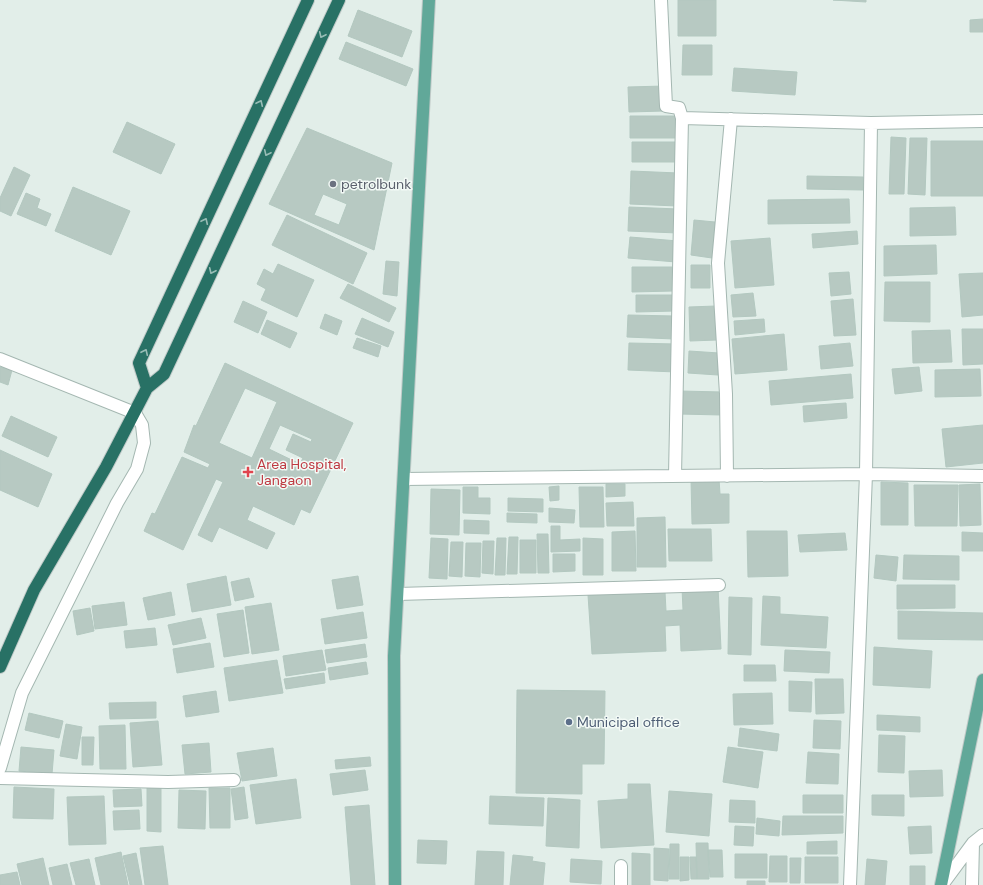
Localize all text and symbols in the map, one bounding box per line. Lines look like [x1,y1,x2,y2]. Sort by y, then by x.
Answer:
one-way arrow [319,31,327,39]
one-way arrow [255,100,263,107]
one-way arrow [264,149,272,157]
place label: petrolbunk [341,175,411,193]
marker: petrolbunk [328,179,338,189]
one-way arrow [200,218,208,225]
one-way arrow [209,267,217,274]
one-way arrow [140,348,148,356]
place label: Area Hospital, Jangaon [257,455,347,489]
marker: Area Hospital, Jangaon [242,466,254,478]
place label: Municipal office [577,713,680,731]
marker: Municipal office [564,717,574,727]

